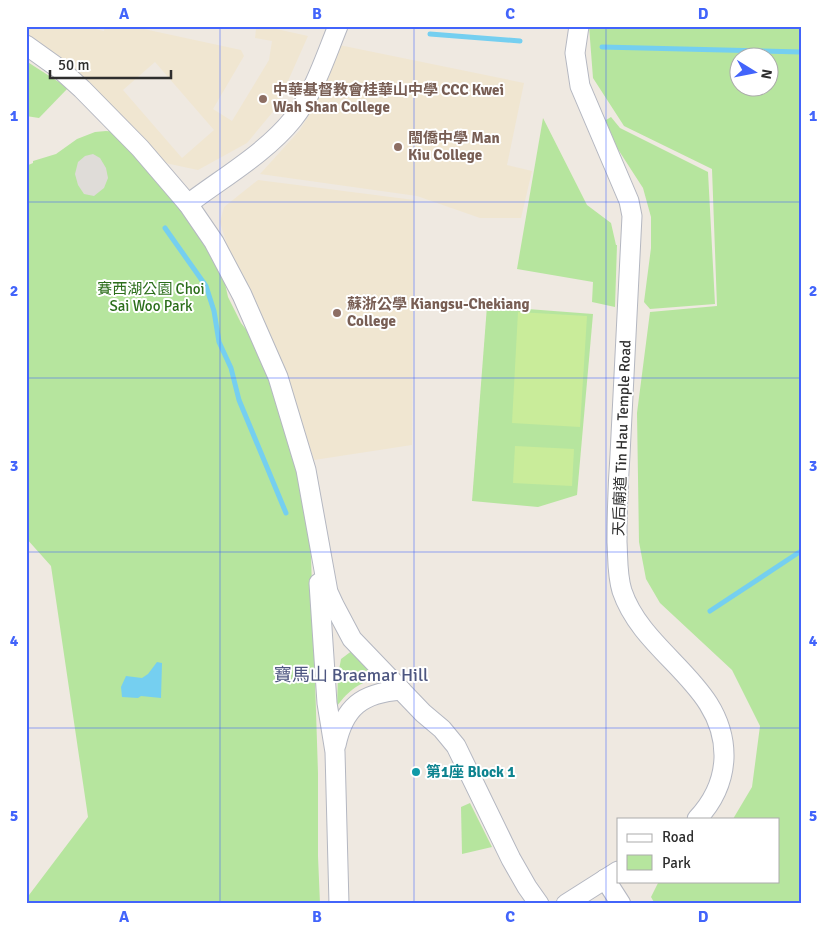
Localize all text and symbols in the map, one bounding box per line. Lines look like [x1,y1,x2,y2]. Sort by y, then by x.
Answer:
text: A [119,4,130,24]
text: B [312,4,322,24]
text: C [505,4,515,24]
text: D [698,4,709,24]
scale bar [50,48,171,80]
north arrow [730,48,780,98]
text: 50 m [58,56,89,74]
text: N [757,68,776,80]
place label: 中華基督教會桂華山中學 CCC Kwei Wah Shan College [273,81,504,116]
marker: 中華基督教會桂華山中學 CCC Kwei Wah Shan College [257,93,269,105]
text: 1 [10,106,19,126]
text: 1 [809,106,818,126]
place label: 閩僑中學 Man Kiu College [408,129,500,164]
marker: 閩僑中學 Man Kiu College [392,141,404,153]
park label: 賽西湖公園 Choi Sai Woo Park [97,280,205,315]
text: 2 [10,281,18,301]
text: 2 [809,281,817,301]
place label: 蘇浙公學 Kiangsu-Chekiang College [347,295,529,330]
marker: 蘇浙公學 Kiangsu-Chekiang College [331,307,343,319]
street label: 天后廟道 Tin Hau Temple Road [610,340,634,536]
text: 3 [10,456,18,476]
text: 3 [809,456,817,476]
text: 4 [10,631,19,651]
text: 4 [809,631,818,651]
district label: 寶馬山 Braemar Hill [274,664,428,686]
place label: 第1座 Block 1 [426,763,515,781]
marker: 第1座 Block 1 [410,766,422,778]
text: 5 [10,806,18,826]
text: 5 [809,806,817,826]
legend [617,818,780,882]
text: Road [662,828,694,846]
text: Park [662,854,691,872]
text: A [119,907,130,927]
text: B [312,907,322,927]
text: C [505,907,515,927]
text: D [698,907,709,927]

